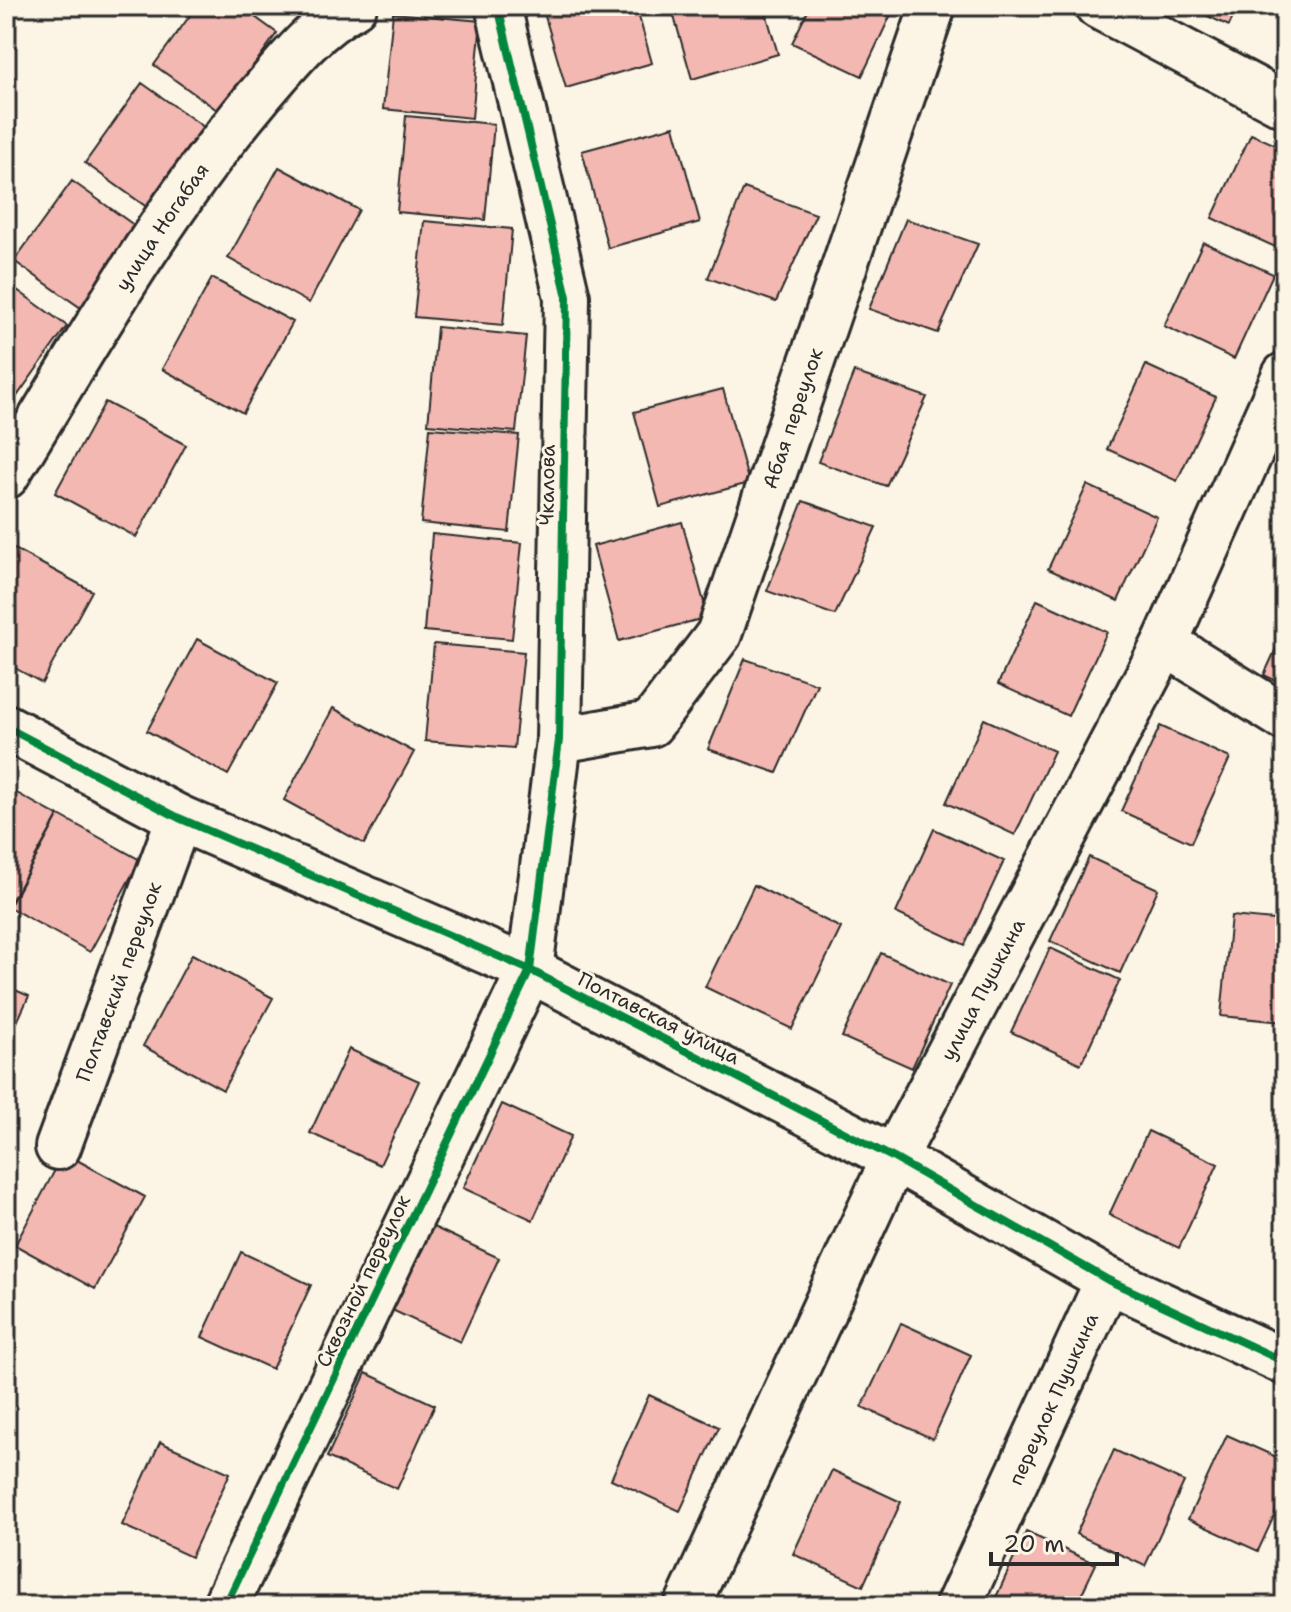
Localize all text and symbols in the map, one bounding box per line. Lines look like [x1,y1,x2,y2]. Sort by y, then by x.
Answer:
street label: улица Ногабая [109,158,215,296]
street label: Абая переулок [756,344,829,492]
street label: Чкалова [533,444,561,526]
street label: Полтавский переулок [70,878,168,1085]
street label: улица Пушкина [935,913,1031,1065]
street label: Полтавская улица [574,966,745,1070]
street label: Сквозной переулок [310,1190,416,1371]
street label: переулок Пушкина [1002,1308,1104,1489]
scale bar [991,1516,1117,1566]
text: 20 m [1003,1528,1065,1560]

